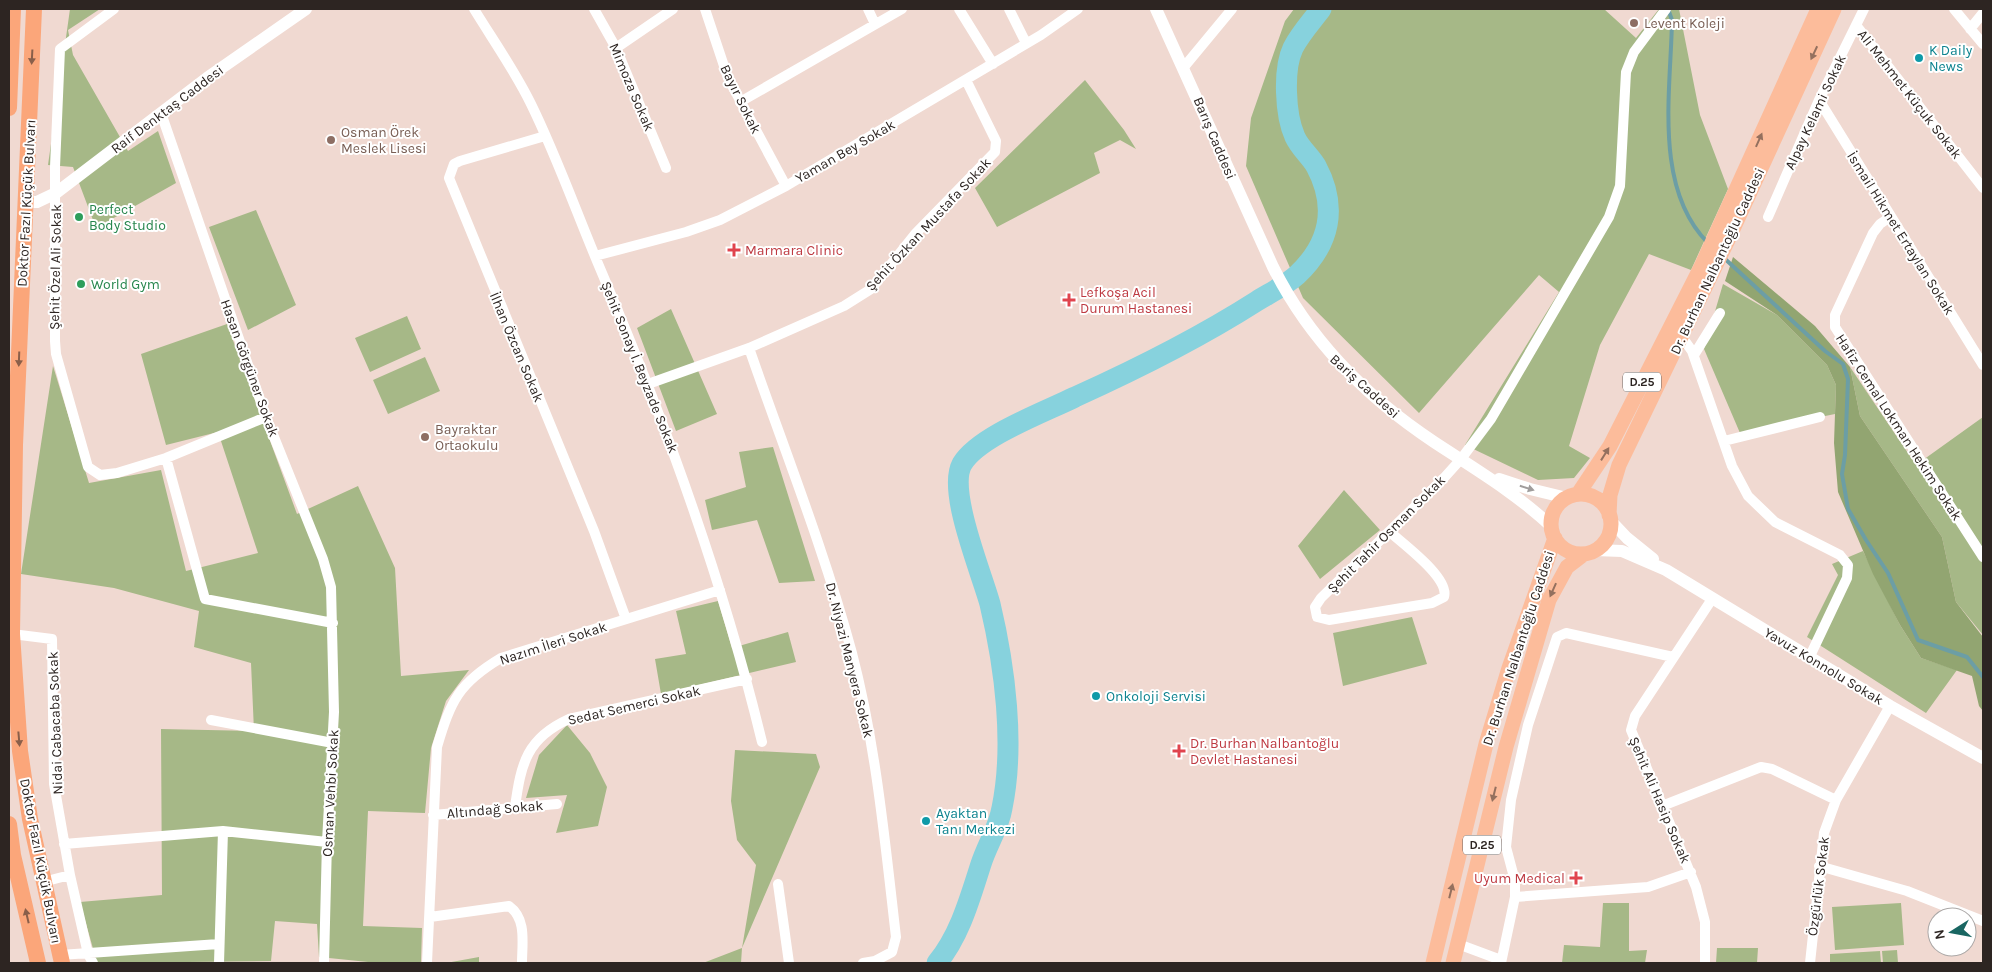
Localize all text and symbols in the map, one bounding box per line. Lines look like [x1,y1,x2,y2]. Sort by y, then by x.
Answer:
place label: Levent Koleji [1644,15,1725,32]
marker: Levent Koleji [1628,17,1640,29]
street label: Ali Mehmet Küçuk Sokak [1854,26,1965,162]
street label: Mimoza Sokak [605,41,658,134]
place label: K Daily News [1929,42,1973,75]
one-way arrow [1809,46,1817,60]
one-way arrow [28,50,36,66]
street label: Alpay Kelami Sokak [1781,52,1850,173]
marker: K Daily News [1913,52,1925,64]
street label: Raif Denktaş Caddesi [108,62,227,157]
street label: Bayır Sokak [716,62,765,137]
street label: Barış Caddesi [1190,94,1240,182]
street label: Yaman Bey Sokak [792,116,898,187]
street label: Doktor Fazıl Küçük Bulvarı [14,119,39,287]
place label: Osman Örek Meslek Lisesi [341,124,427,157]
one-way arrow [1756,133,1764,147]
marker: Osman Örek Meslek Lisesi [325,134,337,146]
street label: İsmail Hikmet Ertaylan Sokak [1843,149,1958,318]
street label: Şehit Özkan Mustafa Sokak [862,154,995,295]
street label: Dr. Burhan Nalbantoğlu Caddesi [1667,165,1768,357]
place label: Perfect Body Studio [89,201,166,234]
street label: Şehit Özel Ali Sokak [46,204,65,330]
marker: Perfect Body Studio [73,211,85,223]
place label: Marmara Clinic [745,242,843,259]
marker: Marmara Clinic [727,243,741,257]
place label: World Gym [91,276,160,293]
marker: World Gym [75,278,87,290]
street label: Şehit Sonay İ. Beyzade Sokak [597,279,682,456]
place label: Lefkoşa Acil Durum Hastanesi [1080,284,1192,317]
street label: İlhan Özcan Sokak [486,290,547,405]
marker: Lefkoşa Acil Durum Hastanesi [1062,293,1076,307]
street label: Hasan Görgüner Sokak [217,297,282,439]
street label: Hafiz Cemal Lokman Hekim Sokak [1832,331,1965,524]
one-way arrow [15,351,23,367]
street label: Bariş Caddesi [1326,351,1403,422]
road number: D.25 [1623,372,1661,392]
place label: Bayraktar Ortaokulu [435,421,498,454]
marker: Bayraktar Ortaokulu [419,431,431,443]
one-way arrow [1600,447,1610,460]
street label: Şehit Tahir Osman Sokak [1324,472,1449,597]
one-way arrow [1519,485,1534,493]
street label: Dr. Burhan Nalbantoğlu Caddesi [1479,548,1558,748]
street label: Dr. Niyazi Manyera Sokak [822,581,877,740]
one-way arrow [1549,583,1557,597]
street label: Nazım İleri Sokak [497,618,609,669]
street label: Yavuz Konnolu Sokak [1761,624,1887,709]
street label: Nidai Cabacaba Sokak [44,651,66,795]
street label: Sedat Semerci Sokak [566,682,702,729]
place label: Onkoloji Servisi [1106,688,1206,705]
marker: Onkoloji Servisi [1090,690,1102,702]
street label: Osman Vehbi Sokak [319,729,342,857]
one-way arrow [15,731,23,747]
street label: Şehit Ali Hasip Sokak [1625,734,1694,866]
place label: Dr. Burhan Nalbantoğlu Devlet Hastanesi [1190,735,1339,768]
marker: Dr. Burhan Nalbantoğlu Devlet Hastanesi [1172,744,1186,758]
street label: Doktor Fazıl Küçük Bulvarı [16,777,65,945]
one-way arrow [1490,786,1498,801]
street label: Altındağ Sokak [446,797,544,822]
place label: Ayaktan Tanı Merkezi [936,805,1015,838]
marker: Ayaktan Tanı Merkezi [920,815,932,827]
street label: Özgürlük Sokak [1804,835,1833,937]
road number: D.25 [1463,836,1501,854]
place label: Uyum Medical [1474,870,1565,887]
marker: Uyum Medical [1569,871,1583,885]
one-way arrow [1447,883,1455,898]
north arrow [1927,907,1977,957]
one-way arrow [23,908,31,923]
text: N [1930,928,1949,941]

